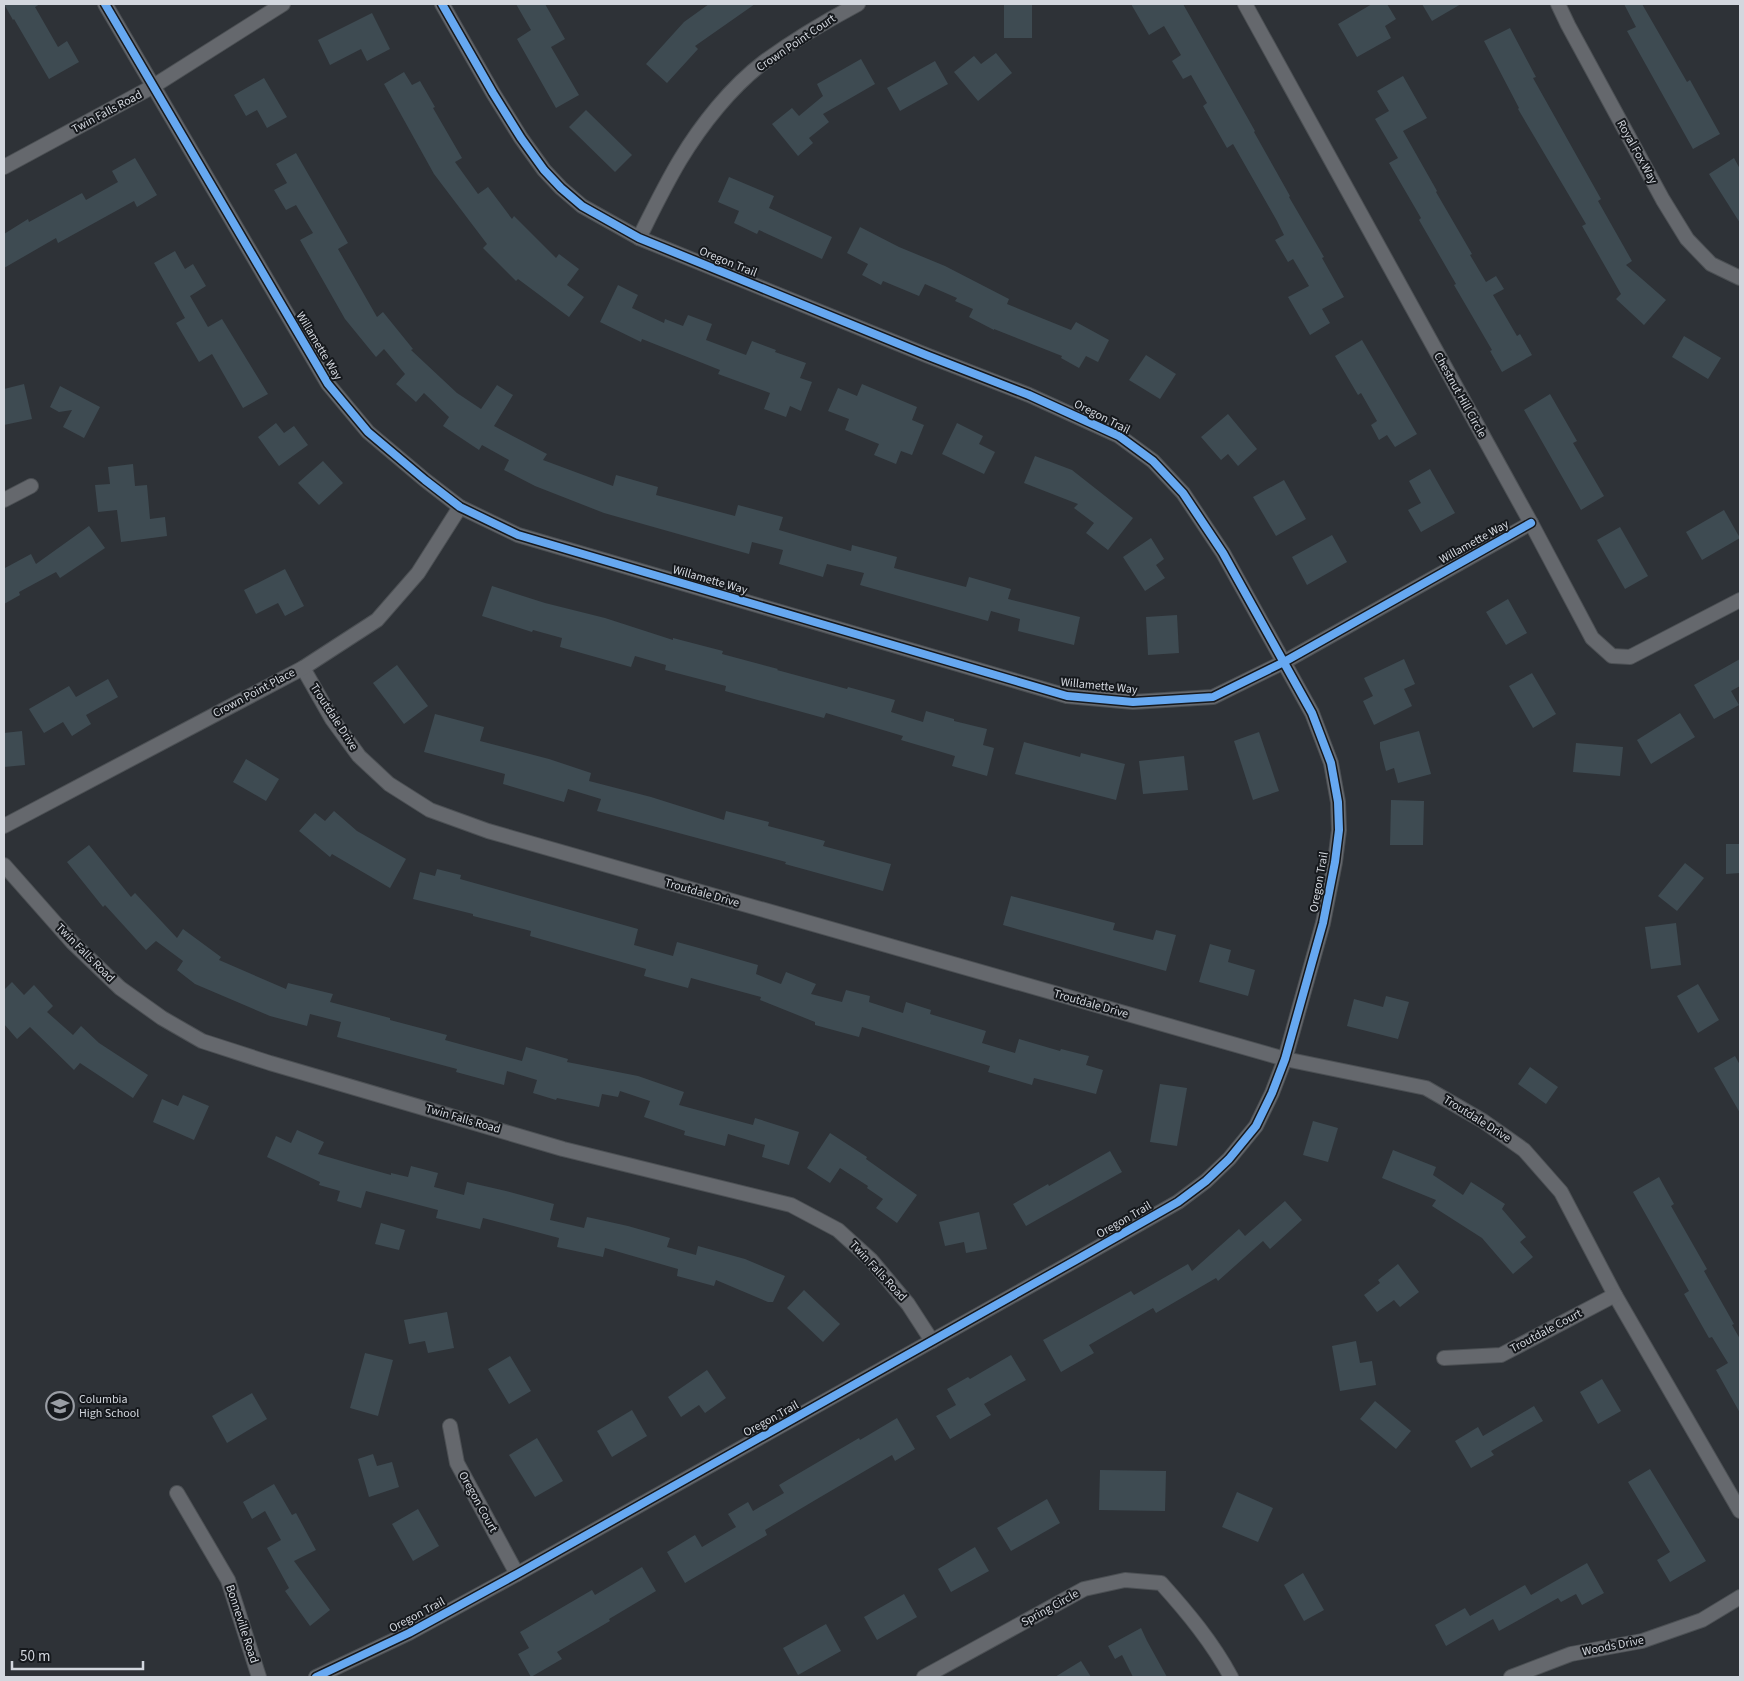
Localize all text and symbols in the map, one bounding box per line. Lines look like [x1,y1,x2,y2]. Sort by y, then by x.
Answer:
street label: Crown Point Court [753,10,839,76]
street label: Twin Falls Road [69,86,145,138]
street label: Royal Fox Way [1612,117,1662,187]
street label: Oregon Trail [697,243,759,281]
street label: Willamette Way [292,309,346,384]
street label: Chestnut Hill Circle [1429,349,1491,441]
street label: Oregon Trail [1071,396,1133,438]
street label: Willamette Way [1436,516,1512,568]
street label: Willamette Way [671,561,750,599]
street label: Crown Point Place [210,664,298,722]
street label: Willamette Way [1060,674,1139,699]
street label: Troutdale Drive [306,680,362,754]
street label: Oregon Trail [1305,850,1333,914]
street label: Troutdale Drive [663,874,741,912]
street label: Twin Falls Road [52,920,118,986]
street label: Troutdale Drive [1052,985,1130,1023]
street label: Troutdale Drive [1440,1091,1514,1147]
street label: Twin Falls Road [423,1100,503,1138]
street label: Oregon Trail [1093,1197,1155,1243]
street label: Twin Falls Road [845,1237,911,1305]
street label: Troutdale Court [1507,1305,1585,1357]
school or university icon: Columbia High School [45,1391,75,1421]
place label: Columbia High School [79,1391,139,1422]
street label: Oregon Trail [740,1397,802,1441]
street label: Oregon Court [454,1468,502,1536]
street label: Bonneville Road [221,1583,263,1665]
street label: Spring Circle [1018,1585,1082,1631]
street label: Oregon Trail [386,1593,448,1637]
street label: Woods Drive [1581,1632,1645,1660]
scale bar [12,1638,144,1670]
text: 50 m [20,1646,50,1667]

